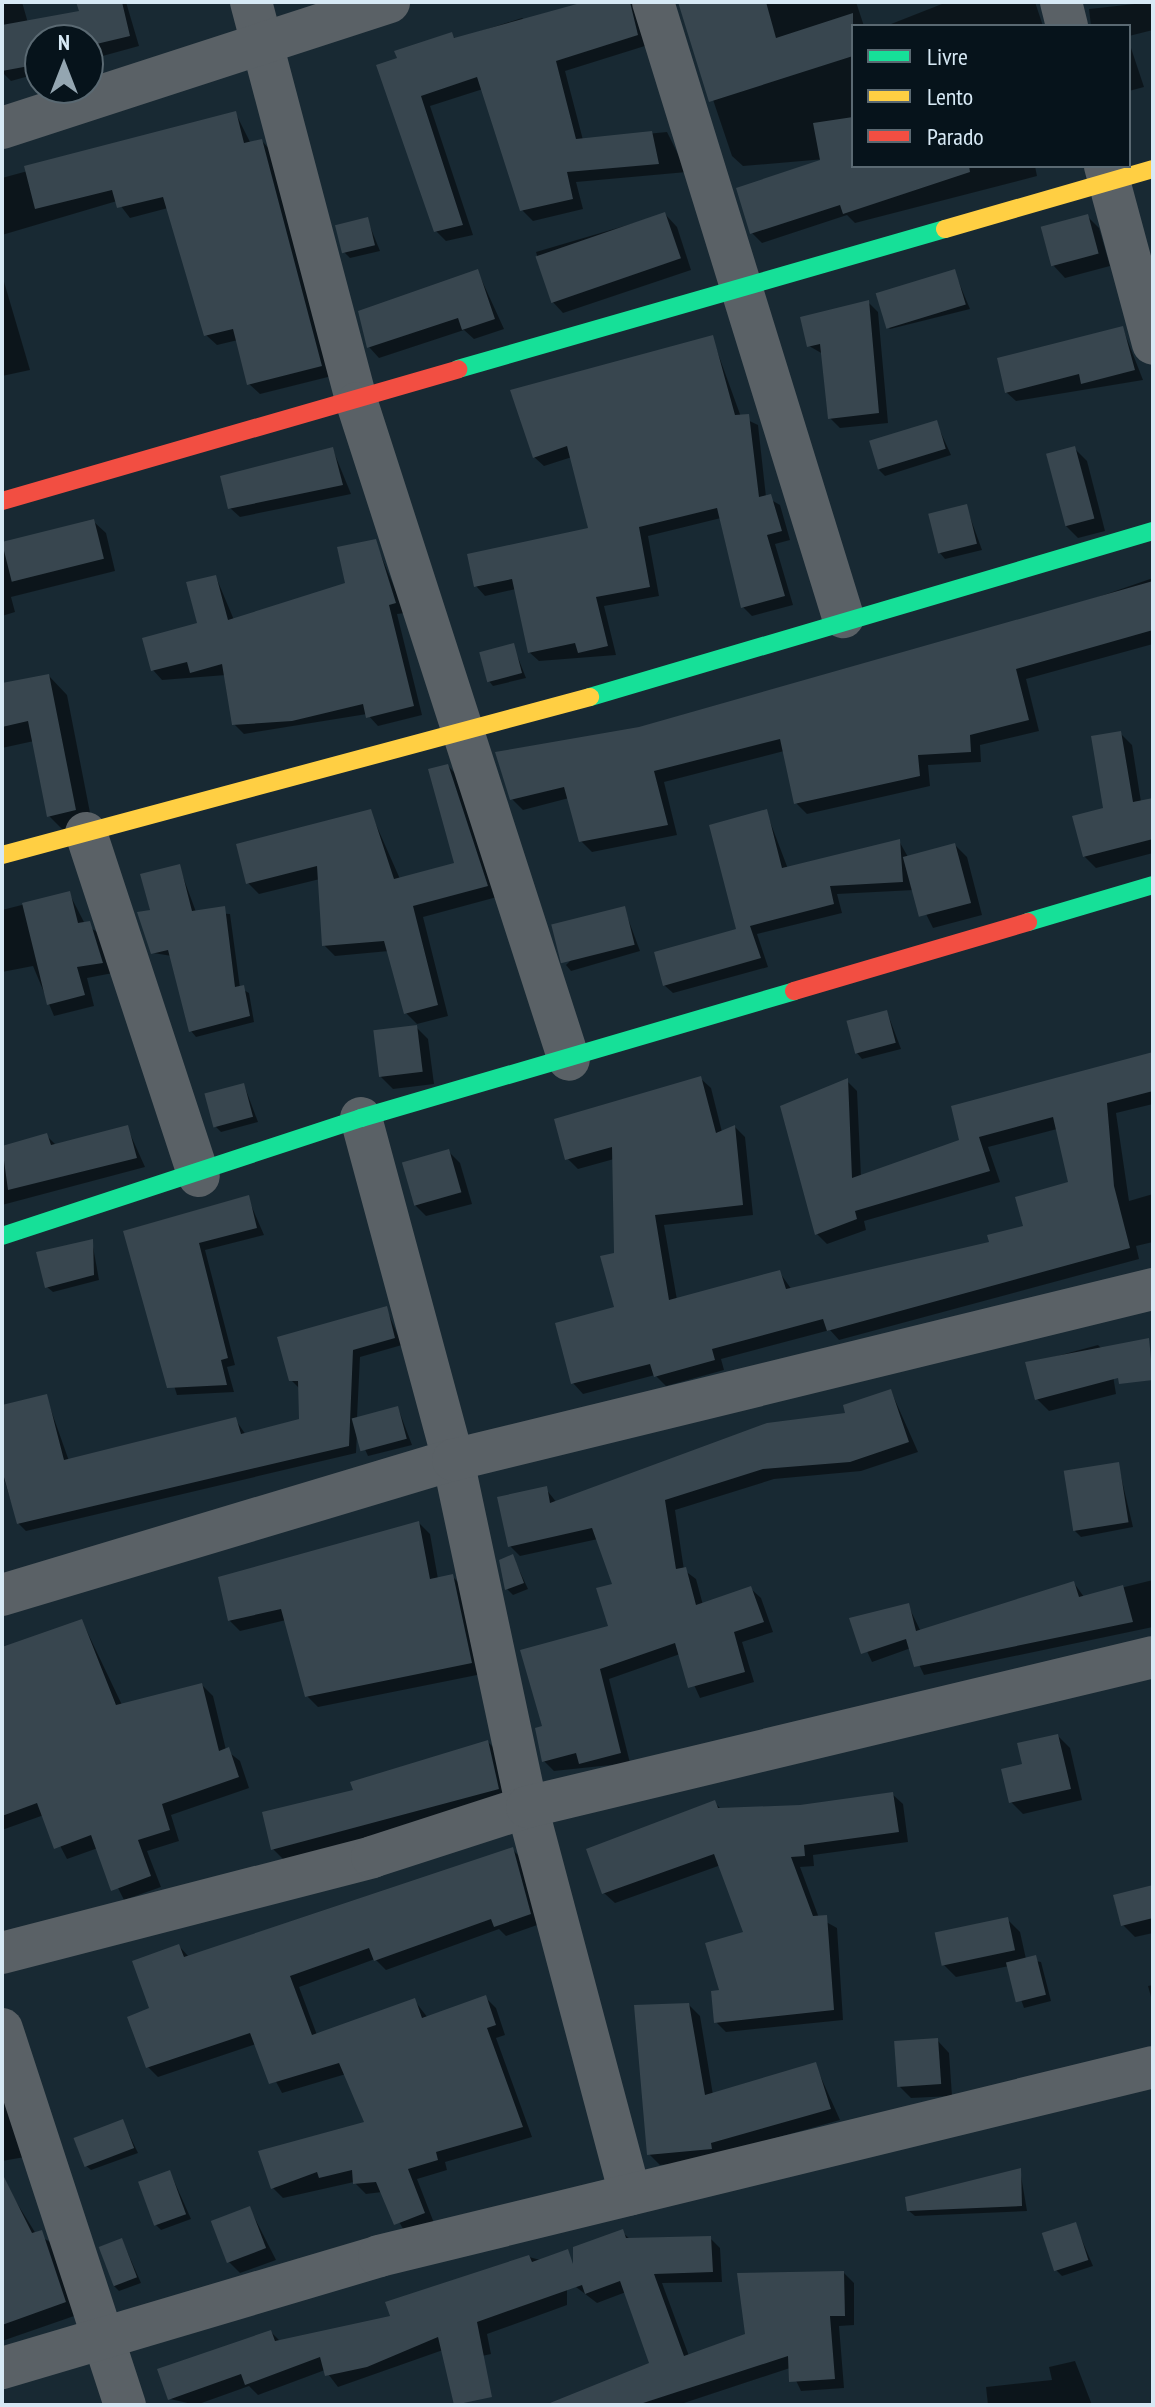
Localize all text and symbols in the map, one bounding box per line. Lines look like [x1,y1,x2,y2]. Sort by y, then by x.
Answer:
north arrow [24,24,104,104]
legend [851,24,1131,168]
text: N [58,28,70,56]
text: Livre [927,41,968,72]
text: Lento [927,81,973,112]
text: Parado [927,121,984,152]

